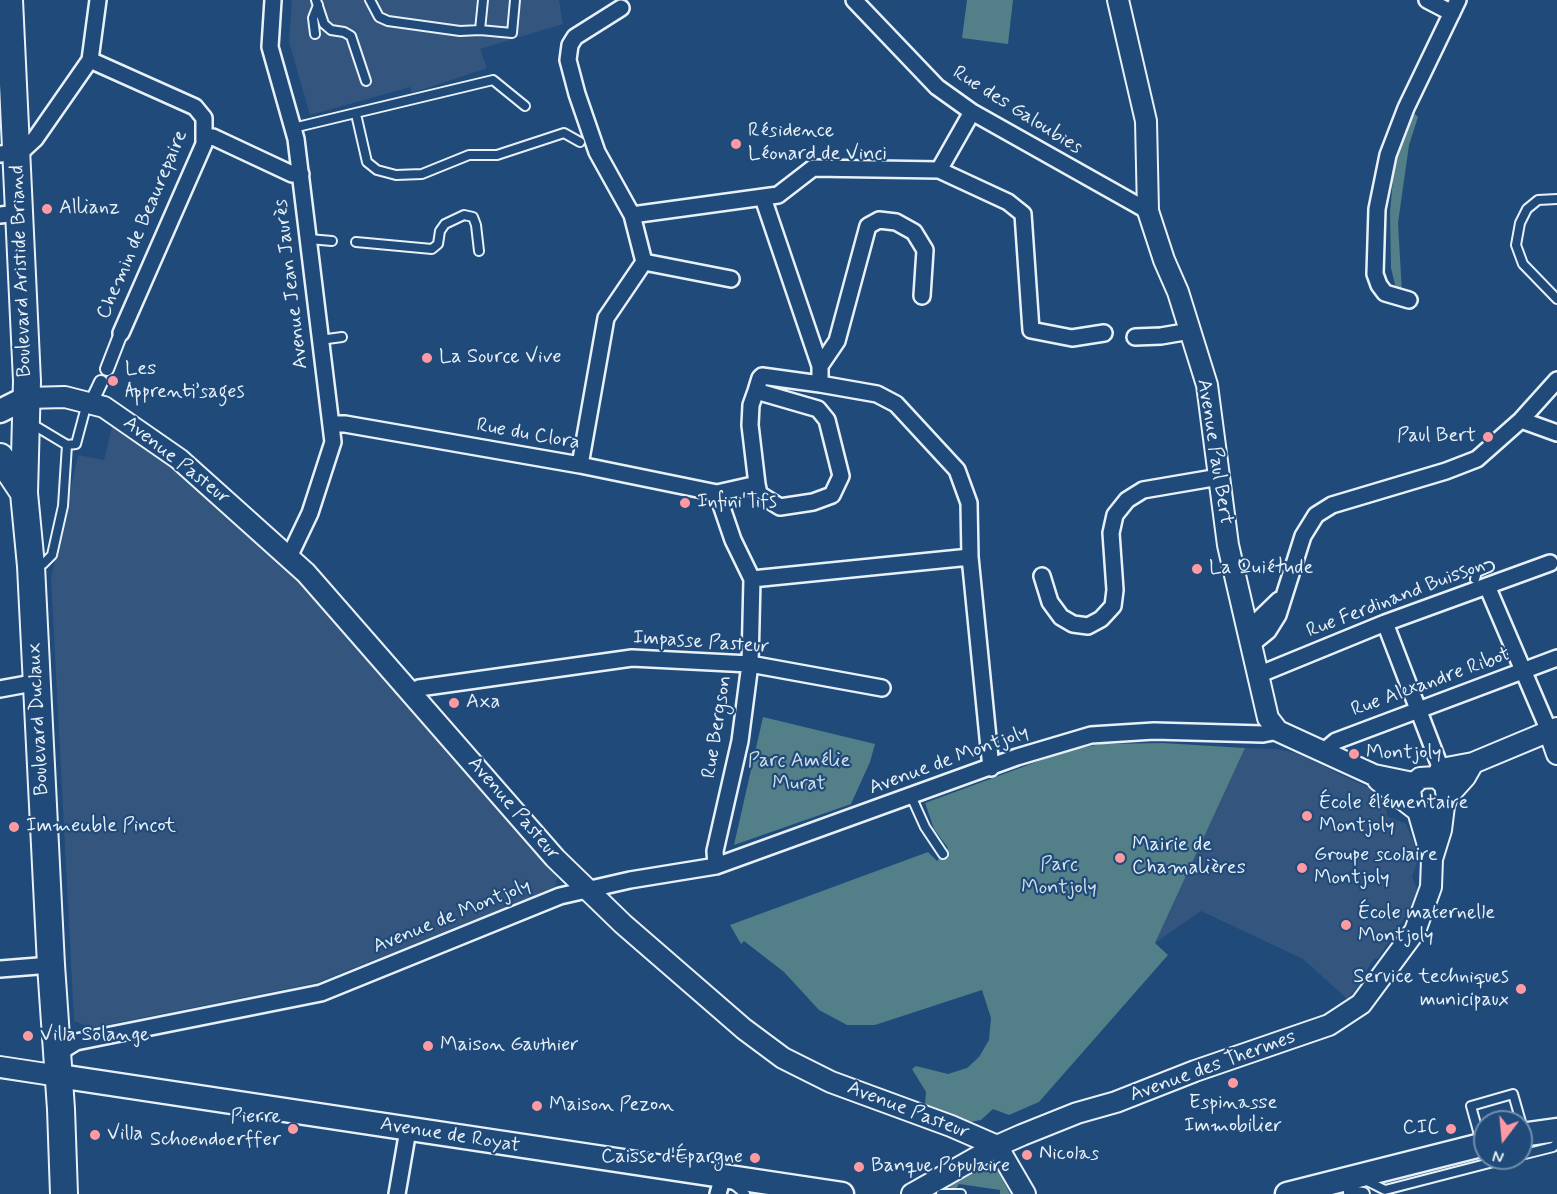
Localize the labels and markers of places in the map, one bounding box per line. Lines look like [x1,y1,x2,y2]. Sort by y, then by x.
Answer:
place label: Résidence Léonard de Vinci [748,120,887,167]
marker: Résidence Léonard de Vinci [729,137,743,151]
place label: Allianz [59,197,120,221]
marker: Allianz [40,202,54,216]
place label: La Source Vive [439,346,561,370]
marker: La Source Vive [420,351,434,365]
place label: Les Apprenti’sages [125,358,245,405]
marker: Les Apprenti’sages [106,374,120,388]
place label: Paul Bert [1397,425,1476,449]
marker: Paul Bert [1481,430,1495,444]
place label: Infini'Tifs [697,491,777,515]
marker: Infini'Tifs [678,496,692,510]
place label: La Quiétude [1209,557,1313,581]
marker: La Quiétude [1190,562,1204,576]
place label: Axa [466,691,500,715]
marker: Axa [447,696,461,710]
place label: Montjoly [1366,742,1442,766]
marker: Montjoly [1347,747,1361,761]
place label: École élémentaire Montjoly [1319,792,1468,839]
marker: École élémentaire Montjoly [1300,809,1314,823]
place label: Immeuble Pincot [26,815,176,839]
marker: Immeuble Pincot [7,820,21,834]
place label: Mairie de Chamalières [1132,834,1246,881]
place label: Groupe scolaire Montjoly [1314,844,1438,891]
marker: Mairie de Chamalières [1113,851,1127,865]
marker: Groupe scolaire Montjoly [1295,861,1309,875]
place label: École maternelle Montjoly [1358,902,1495,949]
marker: École maternelle Montjoly [1339,918,1353,932]
place label: Service techniques municipaux [1353,966,1509,1013]
marker: Service techniques municipaux [1514,982,1528,996]
place label: Villa Solange [40,1024,149,1048]
marker: Villa Solange [21,1029,35,1043]
place label: Maison Gauthier [440,1034,579,1058]
marker: Maison Gauthier [421,1039,435,1053]
marker: Espinasse Immobilier [1226,1076,1240,1090]
place label: Espinasse Immobilier [1184,1092,1282,1139]
place label: Maison Pezon [549,1094,674,1118]
marker: Maison Pezon [530,1099,544,1113]
place label: Pierre Schoendoerffer [150,1106,281,1153]
place label: CIC [1403,1117,1439,1141]
marker: Pierre Schoendoerffer [286,1122,300,1136]
marker: CIC [1444,1122,1458,1136]
place label: Villa [107,1123,143,1147]
marker: Villa [88,1128,102,1142]
place label: Nicolas [1039,1143,1099,1167]
place label: Caisse d'Épargne [601,1146,743,1170]
marker: Nicolas [1020,1148,1034,1162]
marker: Caisse d'Épargne [748,1151,762,1165]
place label: Banque Populaire [871,1155,1010,1179]
marker: Banque Populaire [852,1160,866,1174]

